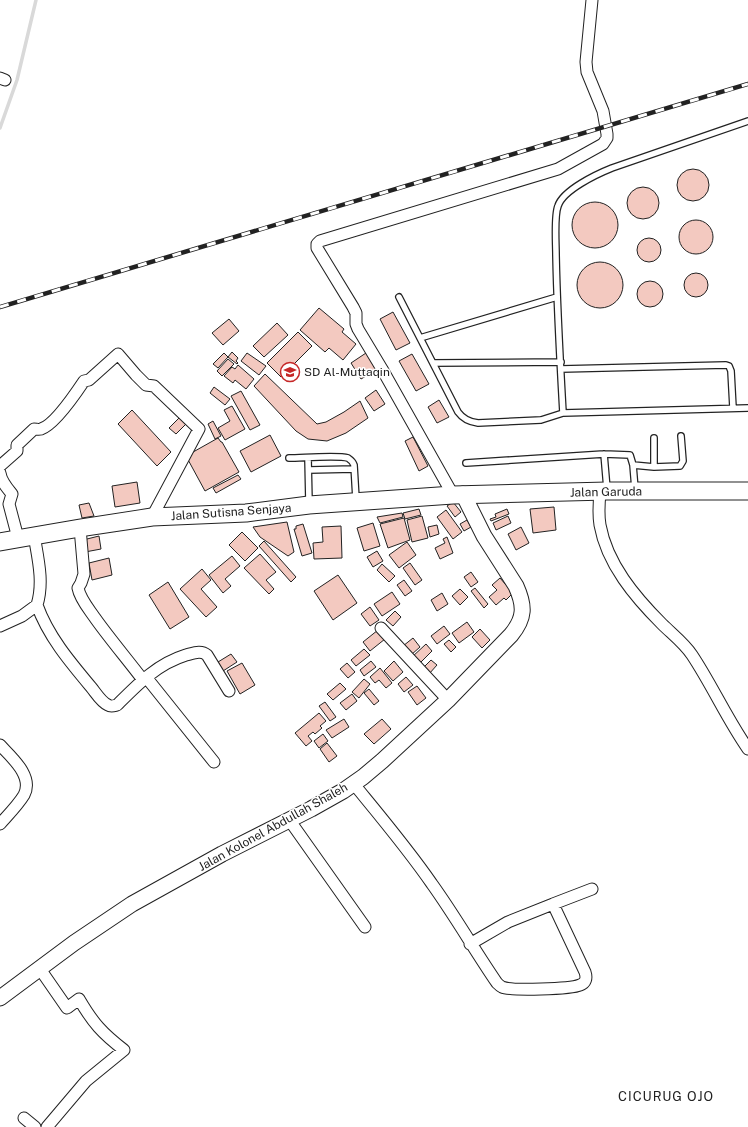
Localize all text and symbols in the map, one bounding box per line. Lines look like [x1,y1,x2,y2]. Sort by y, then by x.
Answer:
school or university icon: SD Al-Muttaqin [279,361,301,383]
place label: SD Al-Muttaqin [304,365,390,379]
street label: Jalan Garuda [570,484,642,500]
street label: Jalan Sutisna Senjaya [170,501,292,523]
street label: Jalan Kolonel Abdullah Shaleh [196,780,350,874]
district label: CICURUG OJO [618,1089,714,1104]

